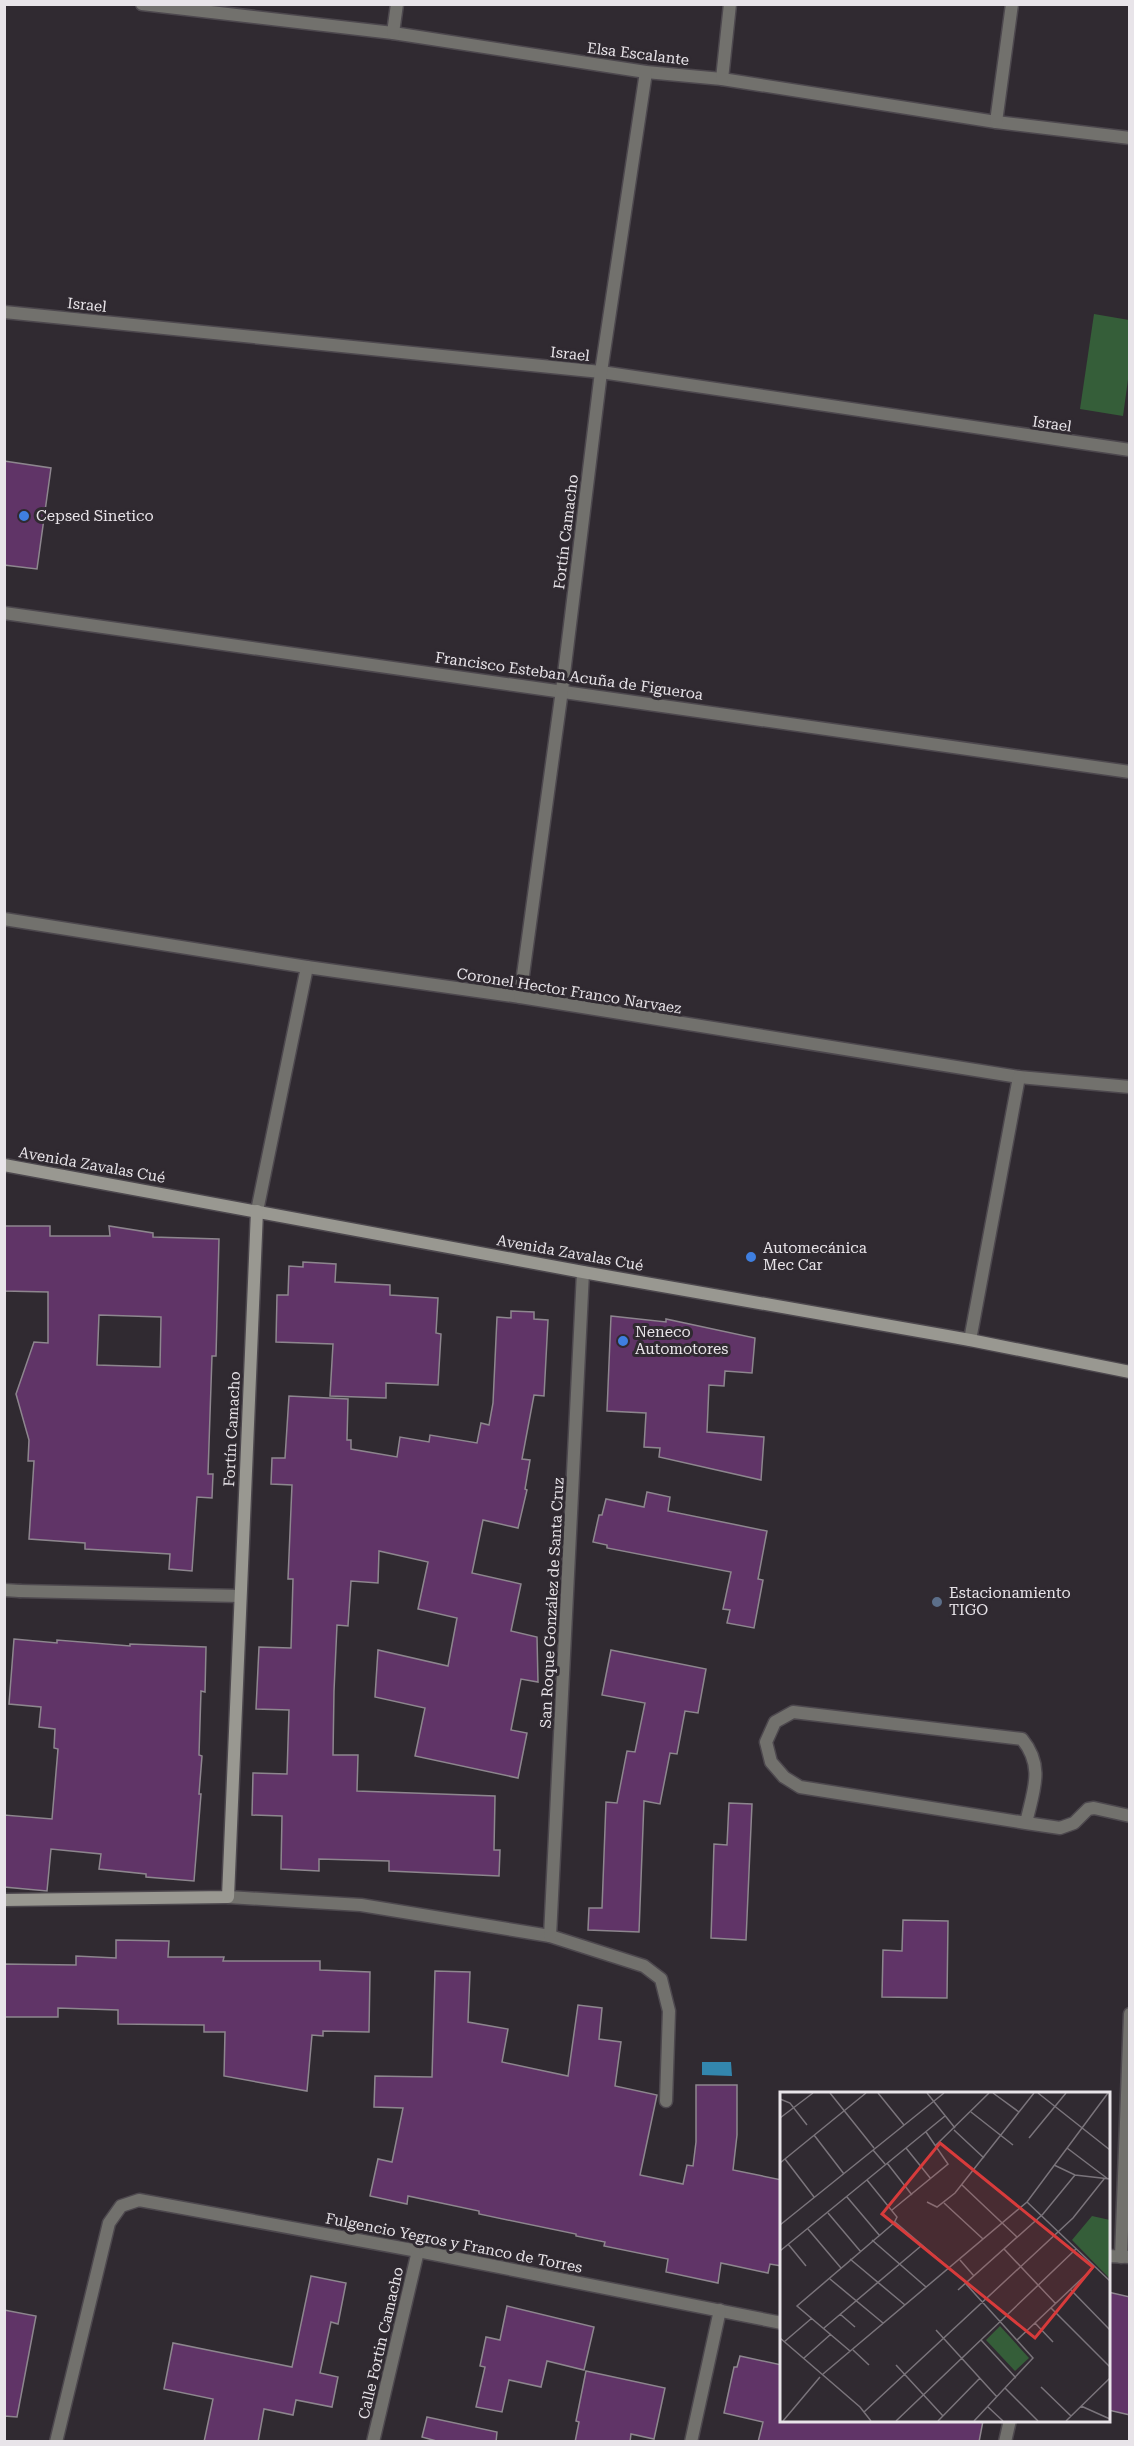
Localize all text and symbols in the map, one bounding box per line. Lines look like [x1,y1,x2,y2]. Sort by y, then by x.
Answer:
street label: Elsa Escalante [586,39,690,69]
street label: Israel [66,294,108,316]
street label: Israel [549,343,591,365]
street label: Israel [1031,412,1073,436]
street label: Fortín Camacho [550,474,582,590]
place label: Cepsed Sinetico [36,507,154,525]
marker: Cepsed Sinetico [17,509,31,523]
street label: Francisco Esteban Acuña de Figueroa [434,648,704,704]
street label: Coronel Hector Franco Narvaez [455,964,683,1018]
street label: Avenida Zavalas Cué [17,1143,167,1187]
street label: Avenida Zavalas Cué [495,1231,645,1275]
place label: Automecánica Mec Car [763,1239,867,1274]
marker: Automecánica Mec Car [744,1250,758,1264]
place label: Neneco Automotores [635,1323,728,1358]
marker: Neneco Automotores [616,1334,630,1348]
street label: Fortín Camacho [220,1371,244,1487]
street label: San Roque González de Santa Cruz [536,1477,568,1729]
place label: Estacionamiento TIGO [949,1584,1071,1619]
marker: Estacionamiento TIGO [930,1595,944,1609]
inset map [780,2092,1110,2422]
street label: Fulgencio Yegros y Franco de Torres [324,2209,584,2277]
street label: Calle Fortin Camacho [355,2265,407,2421]

